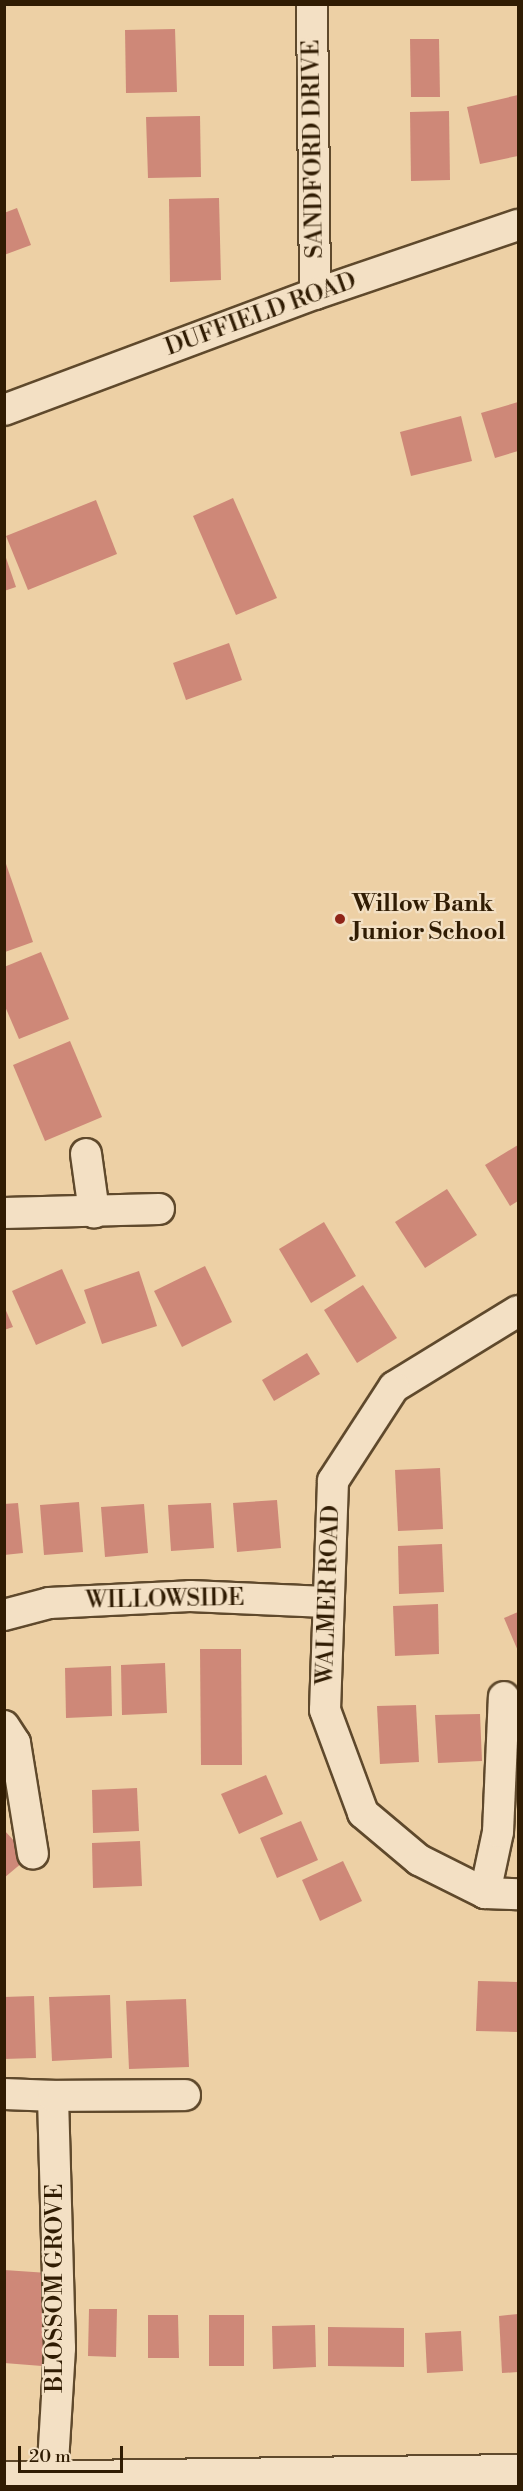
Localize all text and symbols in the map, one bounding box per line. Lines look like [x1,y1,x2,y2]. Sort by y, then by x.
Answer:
street label: SANDFORD DRIVE [298,39,330,259]
street label: DUFFIELD ROAD [161,267,361,363]
place label: Willow Bank Junior School [352,891,505,947]
marker: Willow Bank Junior School [333,912,347,926]
street label: WALMER ROAD [311,1504,347,1686]
street label: WILLOWSIDE [85,1584,245,1616]
street label: BLOSSOM GROVE [42,2184,70,2392]
scale bar [21,2434,126,2472]
text: 20 m [29,2445,71,2468]

